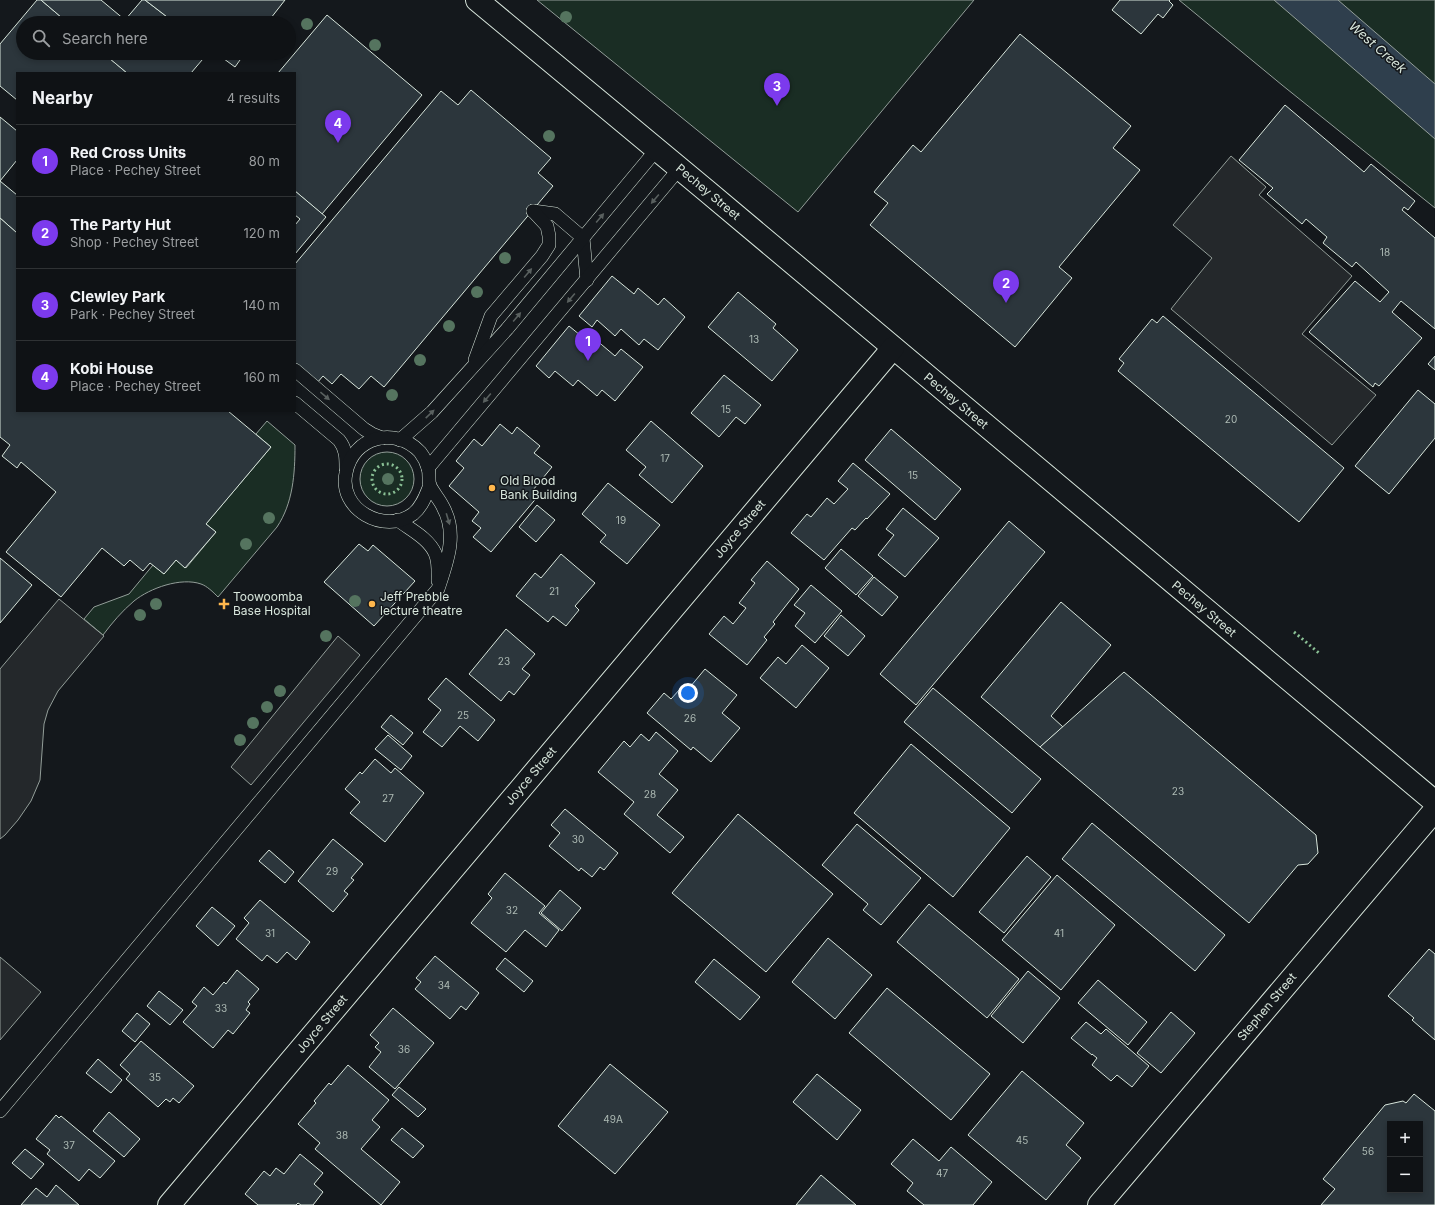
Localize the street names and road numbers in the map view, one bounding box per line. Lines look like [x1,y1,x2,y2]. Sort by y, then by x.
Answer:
street label: Pechey Street [673,160,744,223]
street label: Pechey Street [921,369,992,432]
street label: Joyce Street [711,496,768,561]
street label: Pechey Street [1169,577,1240,640]
street label: Joyce Street [502,743,559,808]
street label: Stephen Street [1234,970,1299,1044]
street label: Joyce Street [293,991,350,1056]

